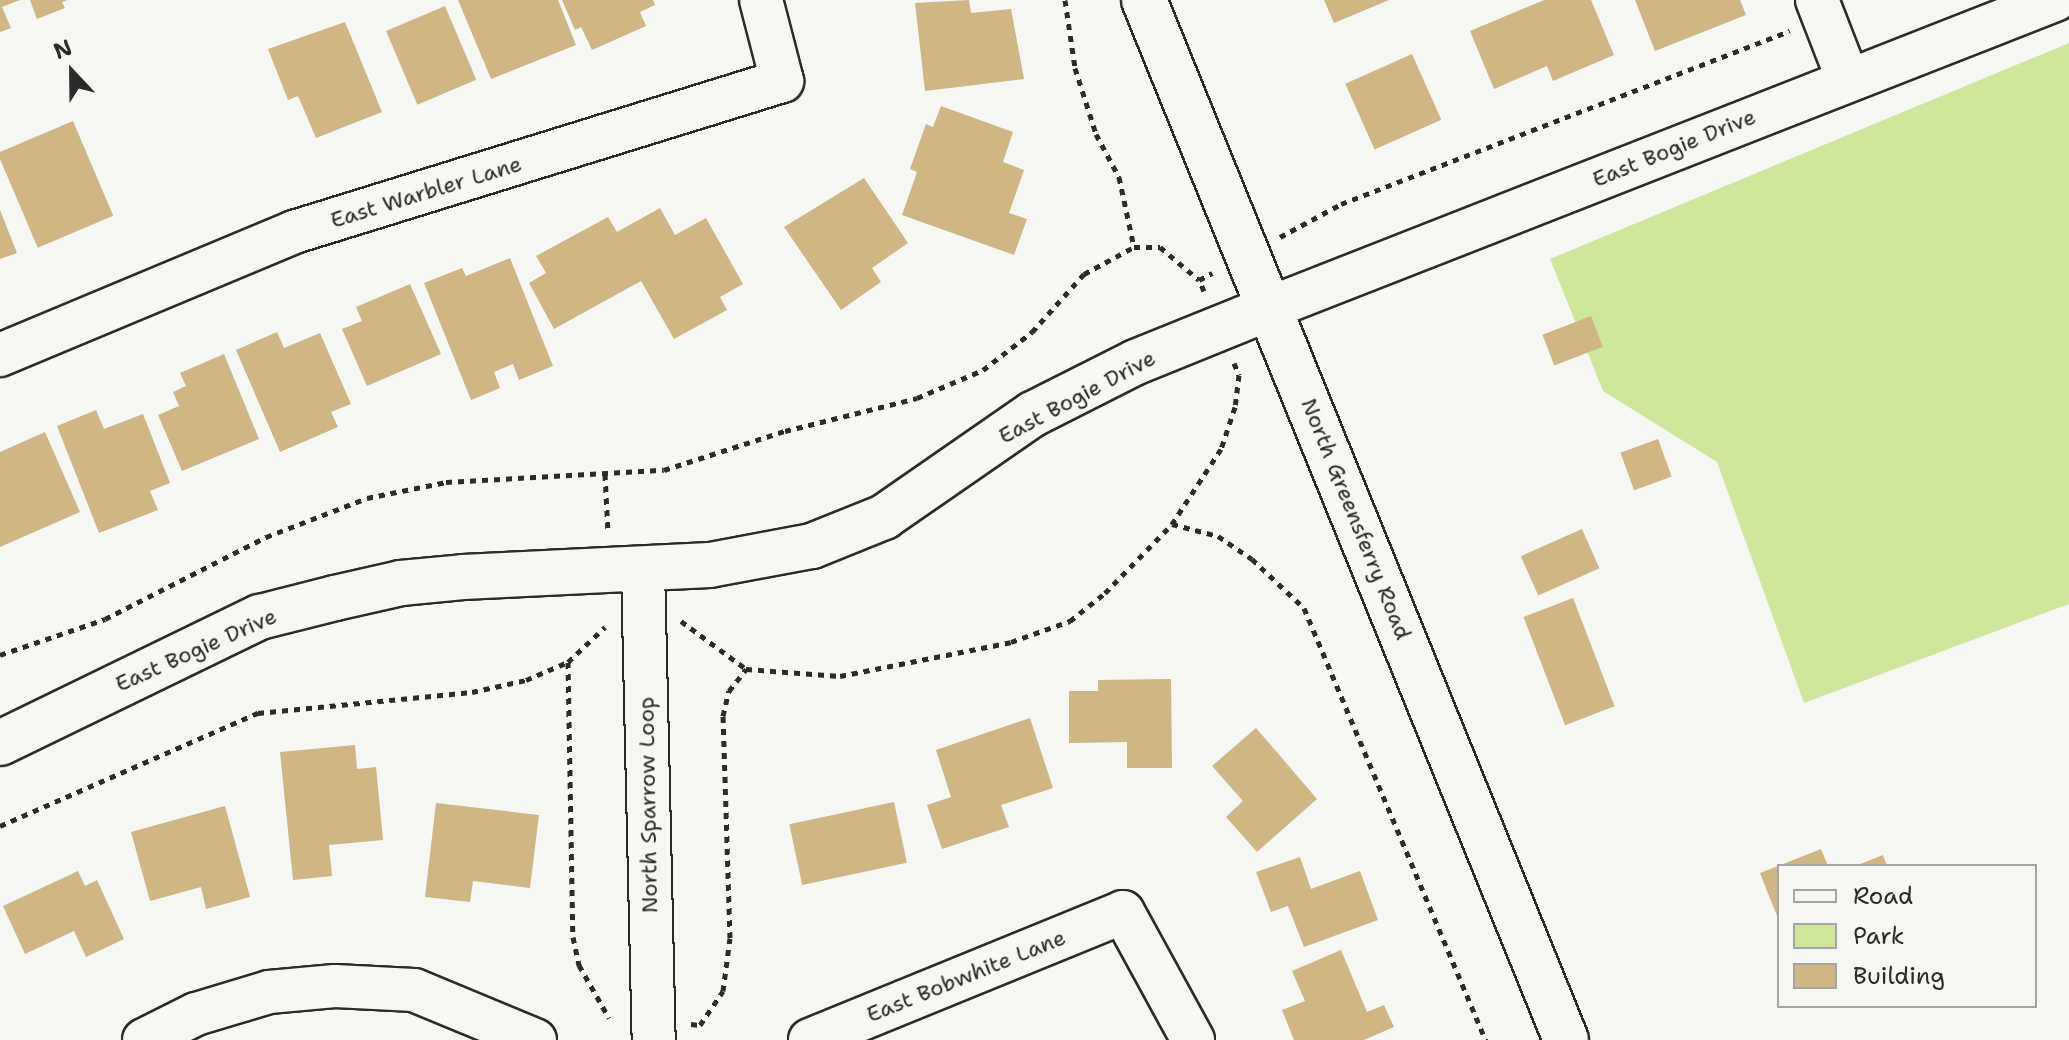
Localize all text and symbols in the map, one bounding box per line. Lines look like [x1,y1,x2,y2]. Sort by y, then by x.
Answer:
north arrow [32,32,112,112]
text: N [49,33,76,66]
street label: East Bogie Drive [1588,103,1760,193]
street label: East Warbler Lane [327,150,525,234]
street label: East Bogie Drive [994,345,1160,449]
street label: North Greensferry Road [1295,394,1417,644]
street label: East Bogie Drive [111,603,281,697]
street label: North Sparrow Loop [633,696,663,914]
legend [1777,864,2037,1008]
text: Road [1853,880,1913,912]
text: Park [1853,920,1905,952]
street label: East Bobwhite Lane [863,924,1069,1028]
text: Building [1853,960,1945,992]

